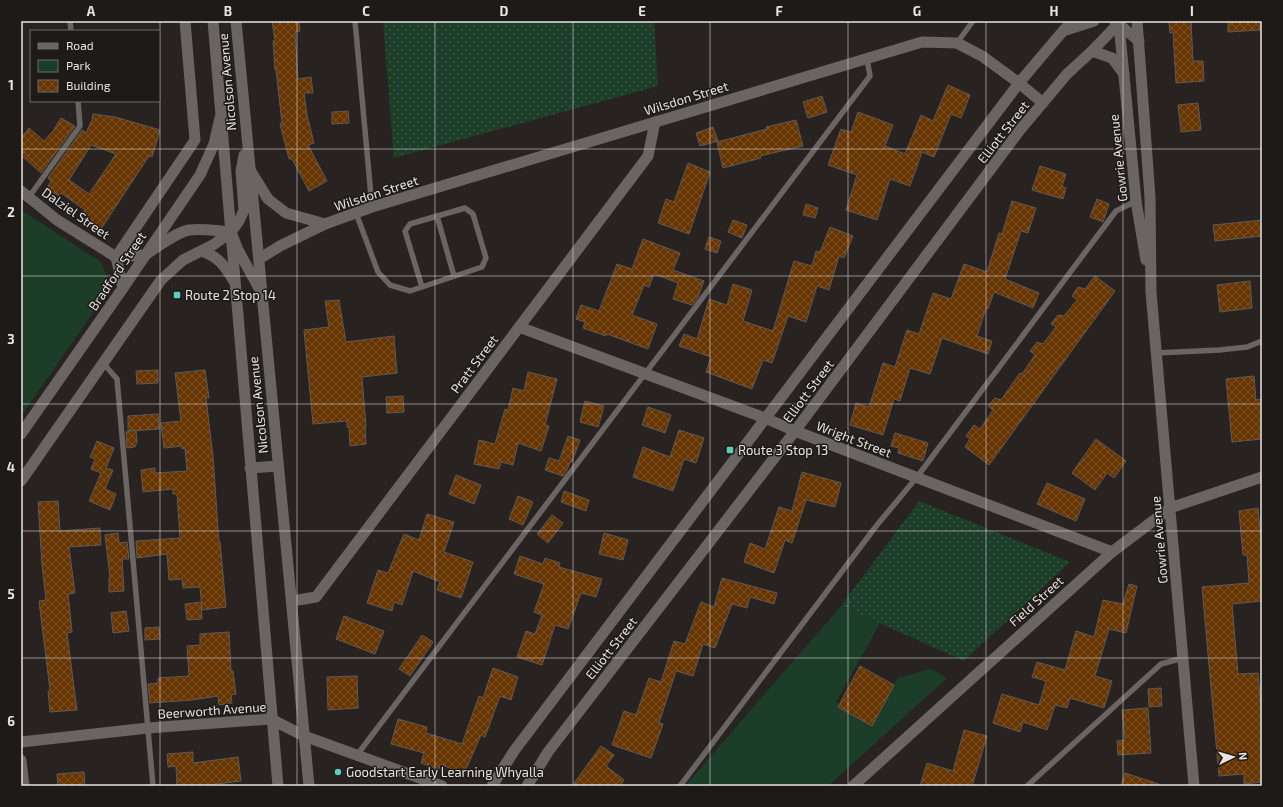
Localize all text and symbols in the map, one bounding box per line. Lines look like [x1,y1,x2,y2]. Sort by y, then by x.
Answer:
text: A [87,3,96,19]
text: B [224,3,232,19]
text: C [362,3,370,19]
text: D [500,3,509,19]
text: E [638,3,646,19]
text: F [775,3,783,19]
text: G [913,3,921,19]
text: H [1050,3,1059,19]
text: I [1190,3,1194,19]
legend [30,30,160,102]
street label: Nicolson Avenue [215,33,239,131]
text: Road [66,38,94,52]
text: Park [66,58,91,72]
text: 1 [8,77,14,93]
text: Building [66,78,111,92]
street label: Wilsdon Street [642,78,730,118]
street label: Elliott Street [974,98,1032,166]
street label: Gowrie Avenue [1105,113,1131,202]
street label: Wilsdon Street [332,172,420,214]
street label: Dalziel Street [39,184,113,242]
text: 2 [7,204,15,220]
street label: Bradford Street [85,229,149,313]
place label: Route 2 Stop 14 [185,287,276,303]
marker: Route 2 Stop 14 [172,290,182,300]
text: 3 [7,331,15,347]
street label: Pratt Street [447,332,501,396]
street label: Nicolson Avenue [245,356,271,454]
street label: Elliott Street [779,356,837,426]
street label: Wright Street [814,417,894,461]
place label: Route 3 Stop 13 [738,442,828,458]
marker: Route 3 Stop 13 [725,445,735,455]
text: 4 [7,459,15,475]
street label: Gowrie Avenue [1147,496,1171,584]
street label: Field Street [1006,572,1066,630]
text: 5 [7,586,15,602]
street label: Elliott Street [582,614,640,682]
street label: Beerworth Avenue [157,698,267,722]
text: 6 [7,713,15,729]
north arrow [1213,737,1253,777]
text: N [1237,752,1250,761]
place label: Goodstart Early Learning Whyalla [346,764,544,780]
marker: Goodstart Early Learning Whyalla [333,767,343,777]

